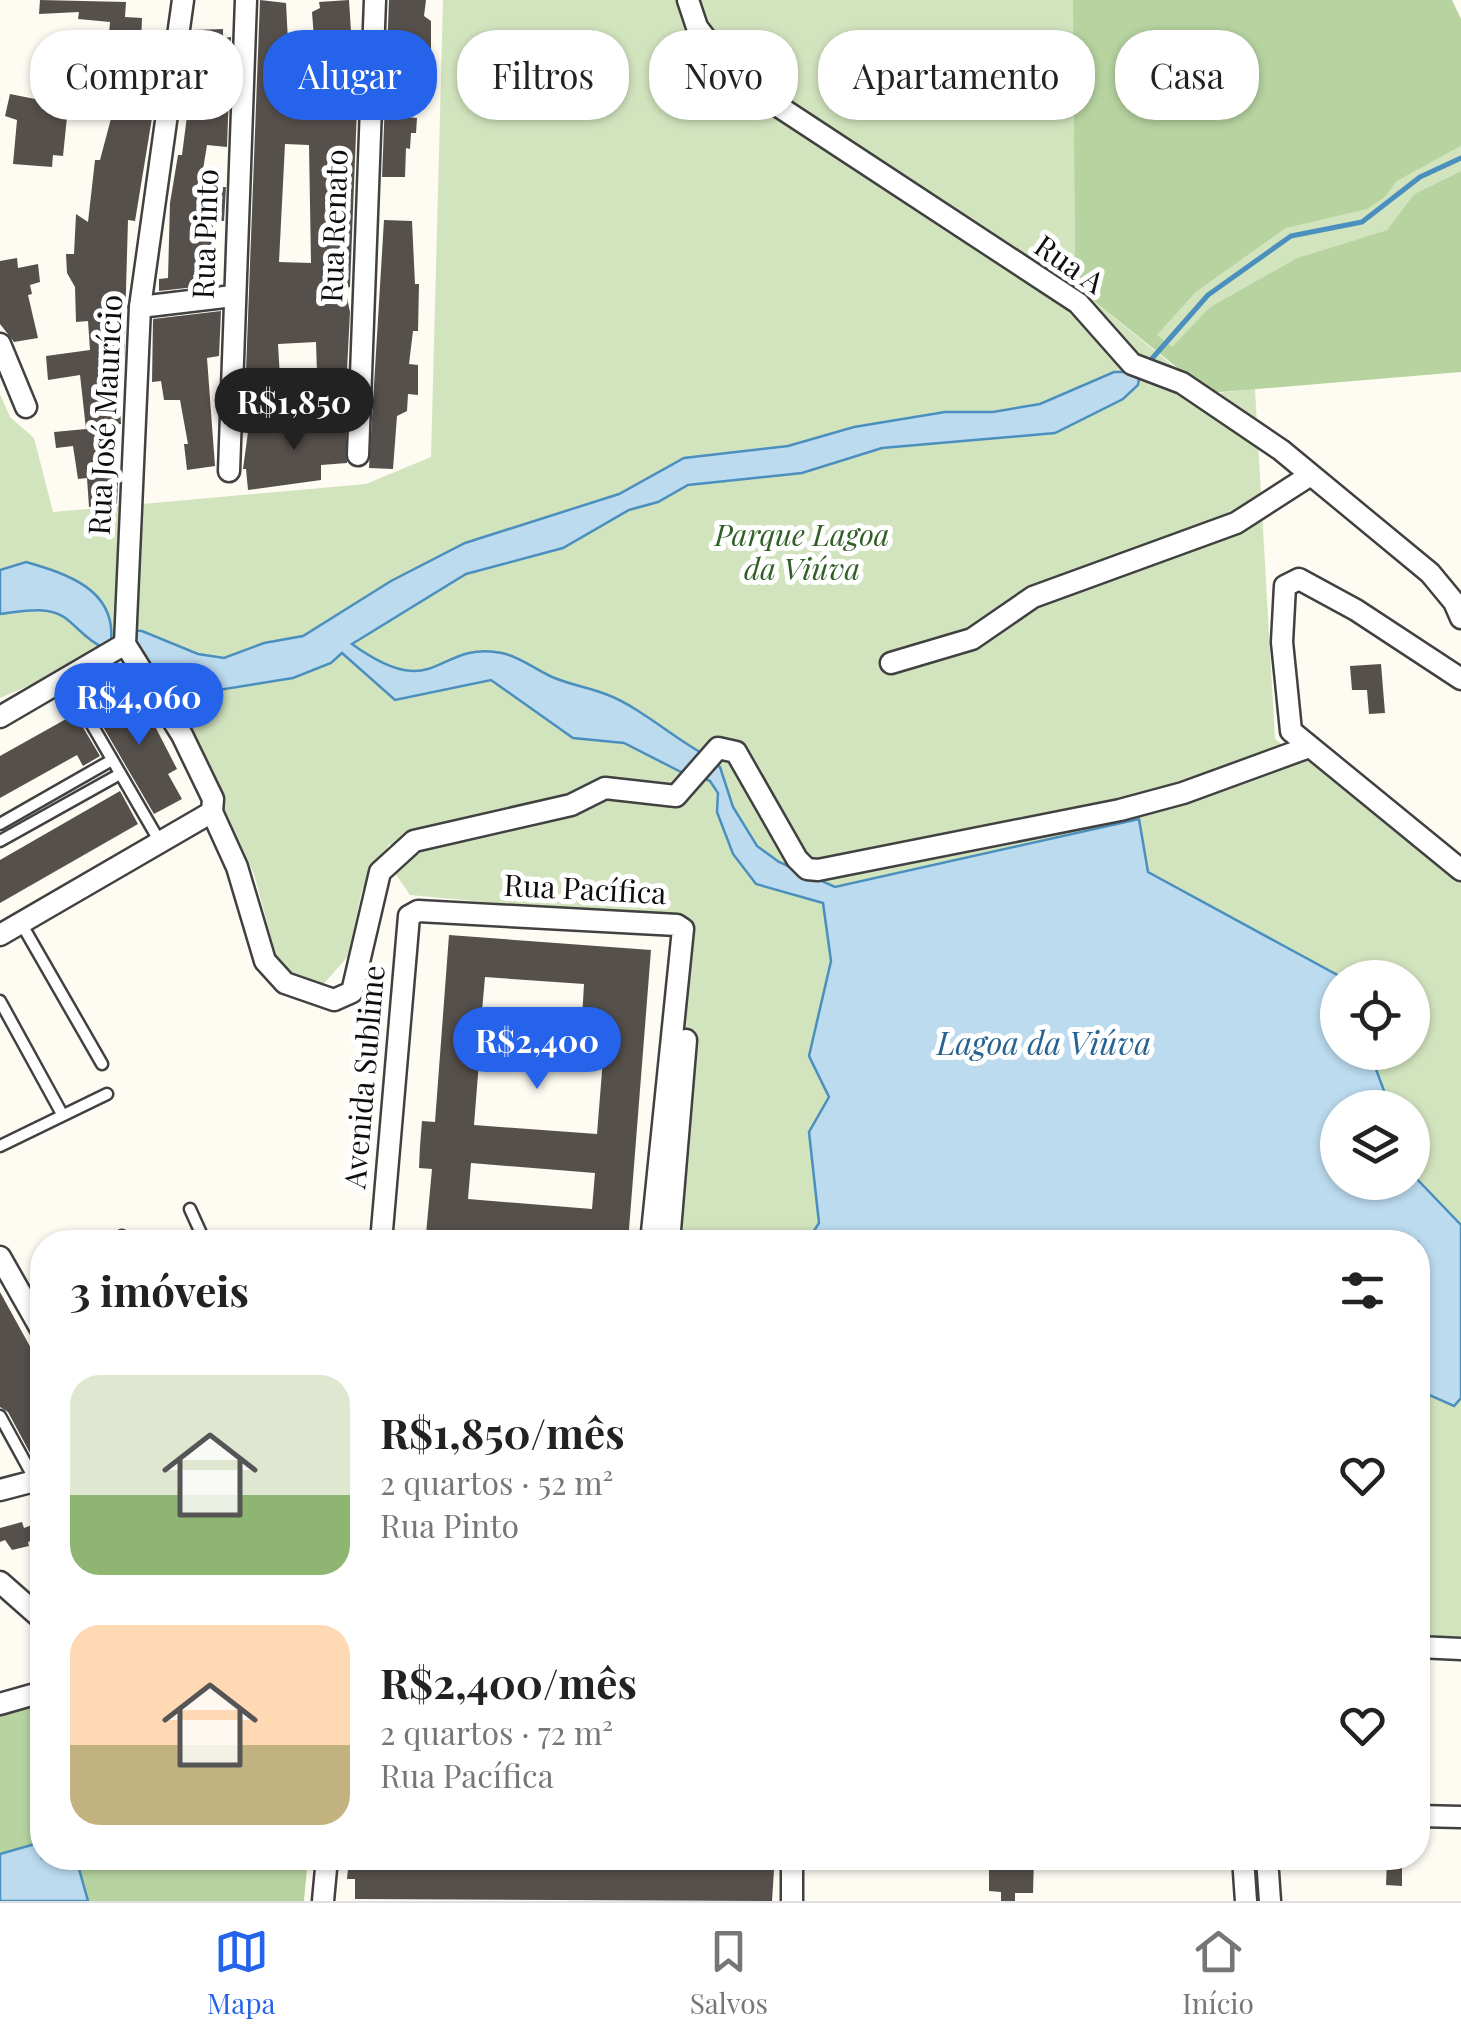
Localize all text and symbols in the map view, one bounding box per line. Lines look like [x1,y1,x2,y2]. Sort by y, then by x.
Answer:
chip: Comprar [30,30,243,120]
chip: Alugar [263,30,437,120]
chip: Filtros [457,30,629,120]
chip: Novo [649,30,798,120]
chip: Apartamento [818,30,1095,120]
chip: Casa [1115,30,1259,120]
street label: Rua Renato [310,149,356,303]
street label: Rua Pinto [182,168,226,300]
street label: Rua A [1027,225,1114,302]
street label: Rua José Maurício [78,294,130,536]
pin: R$1,850 [202,368,386,453]
text: R$1,850 [237,379,351,422]
park label: Parque Lagoa da Viúva [714,514,890,588]
pin: R$4,060 [47,663,231,748]
text: R$4,060 [76,674,202,717]
street label: Rua Pacífica [503,864,667,912]
map controls [1320,960,1430,1200]
button: locate [1320,960,1430,1070]
street label: Avenida Sublime [333,963,393,1191]
pin: R$2,400 [445,1007,629,1092]
text: R$2,400 [475,1018,599,1061]
water label: Lagoa da Viúva [935,1020,1151,1063]
button: layers [1320,1090,1430,1200]
text: 3 imóveis [70,1262,249,1318]
icon: filters [1335,1263,1390,1318]
text: R$1,850/mês [380,1404,625,1460]
icon: home [150,1415,270,1535]
icon: heart [1335,1448,1390,1503]
text: 2 quartos · 52 m² [380,1460,613,1503]
text: Rua Pinto [380,1503,519,1546]
text: R$2,400/mês [380,1654,637,1710]
icon: home [150,1665,270,1785]
icon: heart [1335,1698,1390,1753]
text: 2 quartos · 72 m² [380,1710,613,1753]
text: Rua Pacífica [380,1753,554,1796]
tab: Mapa [207,1924,276,2021]
tab: Salvos [690,1924,768,2021]
tab: Início [1182,1924,1254,2021]

